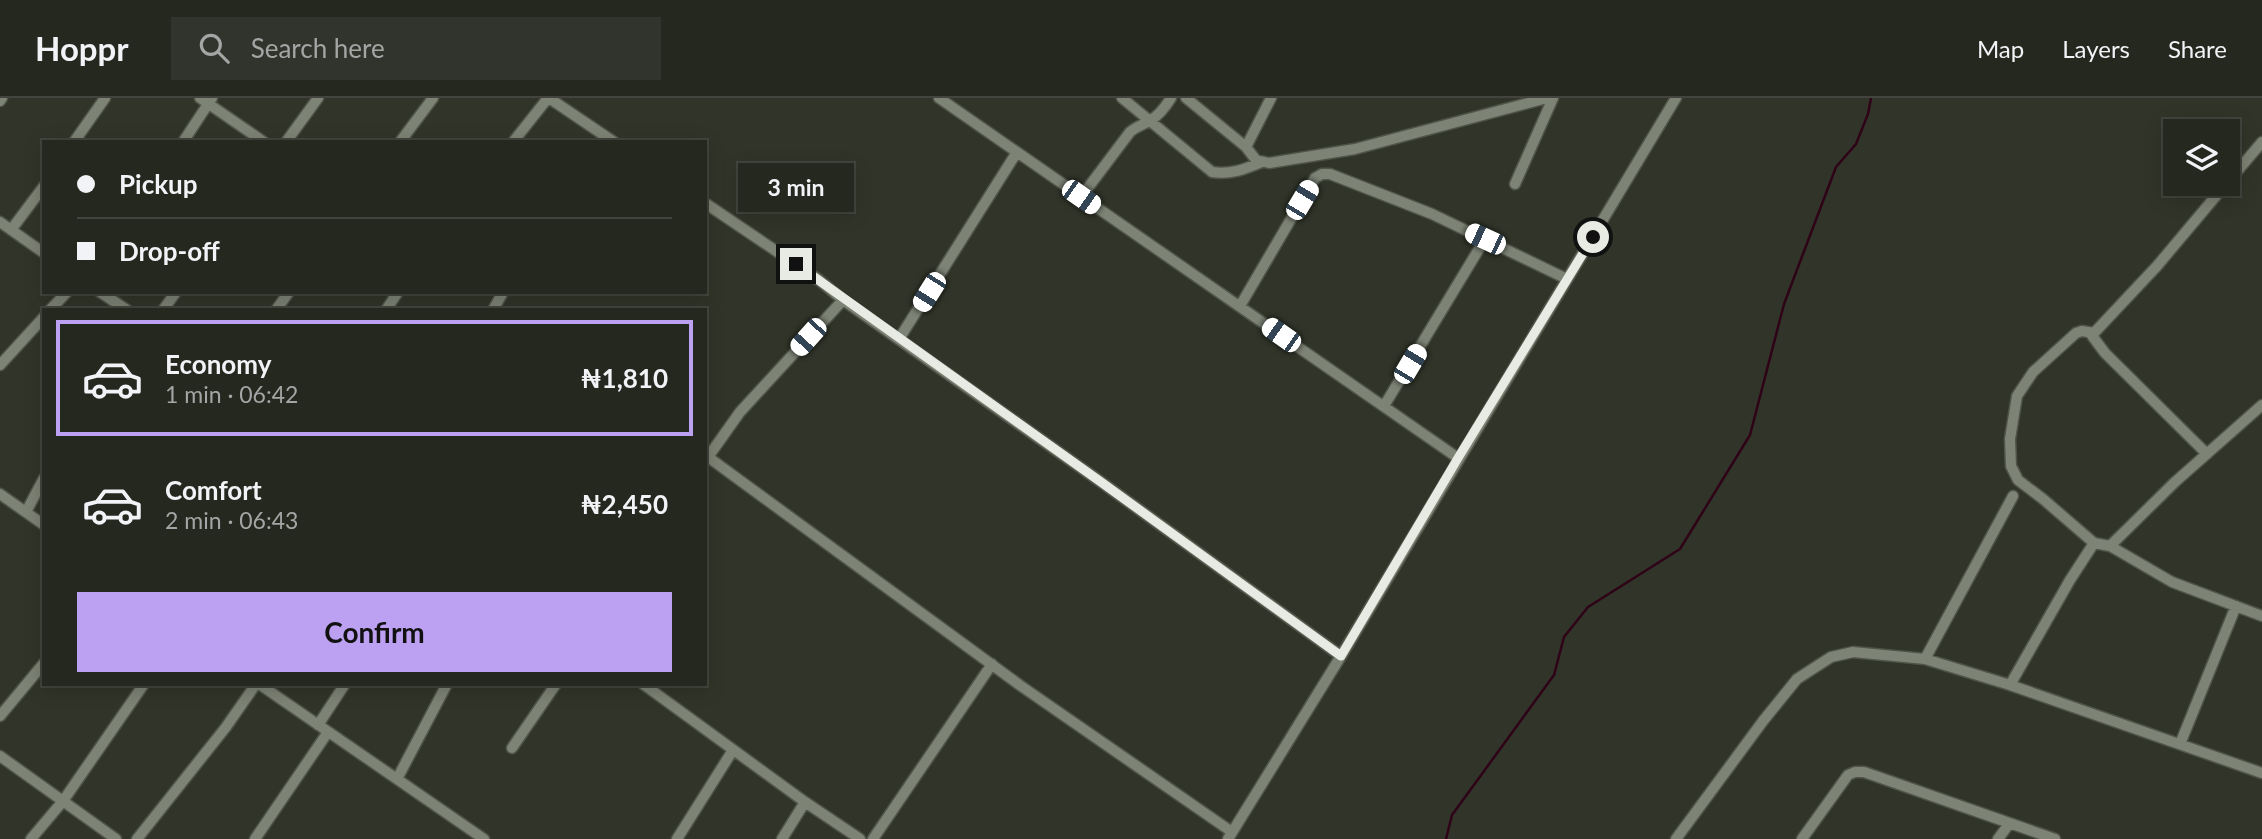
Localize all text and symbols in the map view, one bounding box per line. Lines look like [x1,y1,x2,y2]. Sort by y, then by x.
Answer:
search box [171,17,661,80]
text: Hoppr [35,28,129,68]
icon: search [195,29,233,67]
text: Search here [251,32,385,64]
text: Map [1977,34,2024,63]
text: Layers [2062,34,2130,63]
text: Share [2168,34,2227,63]
map controls [2163,119,2240,196]
button: layers [2163,119,2240,196]
callout: 3 min [738,162,854,212]
text: Pickup [119,168,198,200]
text: 3 min [767,173,825,201]
car [1058,176,1105,218]
car [1283,177,1322,223]
car [1462,221,1509,257]
route start [1577,221,1609,253]
text: Drop-off [119,235,220,267]
route end [780,248,812,280]
car [909,269,950,315]
car [787,314,830,360]
car [1258,314,1305,356]
car [1391,341,1430,387]
icon: car [81,347,144,410]
text: Economy [165,348,271,380]
text: ₦1,810 [581,362,668,394]
text: 1 min · 06:42 [165,380,298,408]
icon: car [81,473,144,536]
text: Comfort [165,474,262,506]
text: ₦2,450 [581,488,668,520]
text: 2 min · 06:43 [165,506,298,534]
button: Confirm [77,592,672,672]

